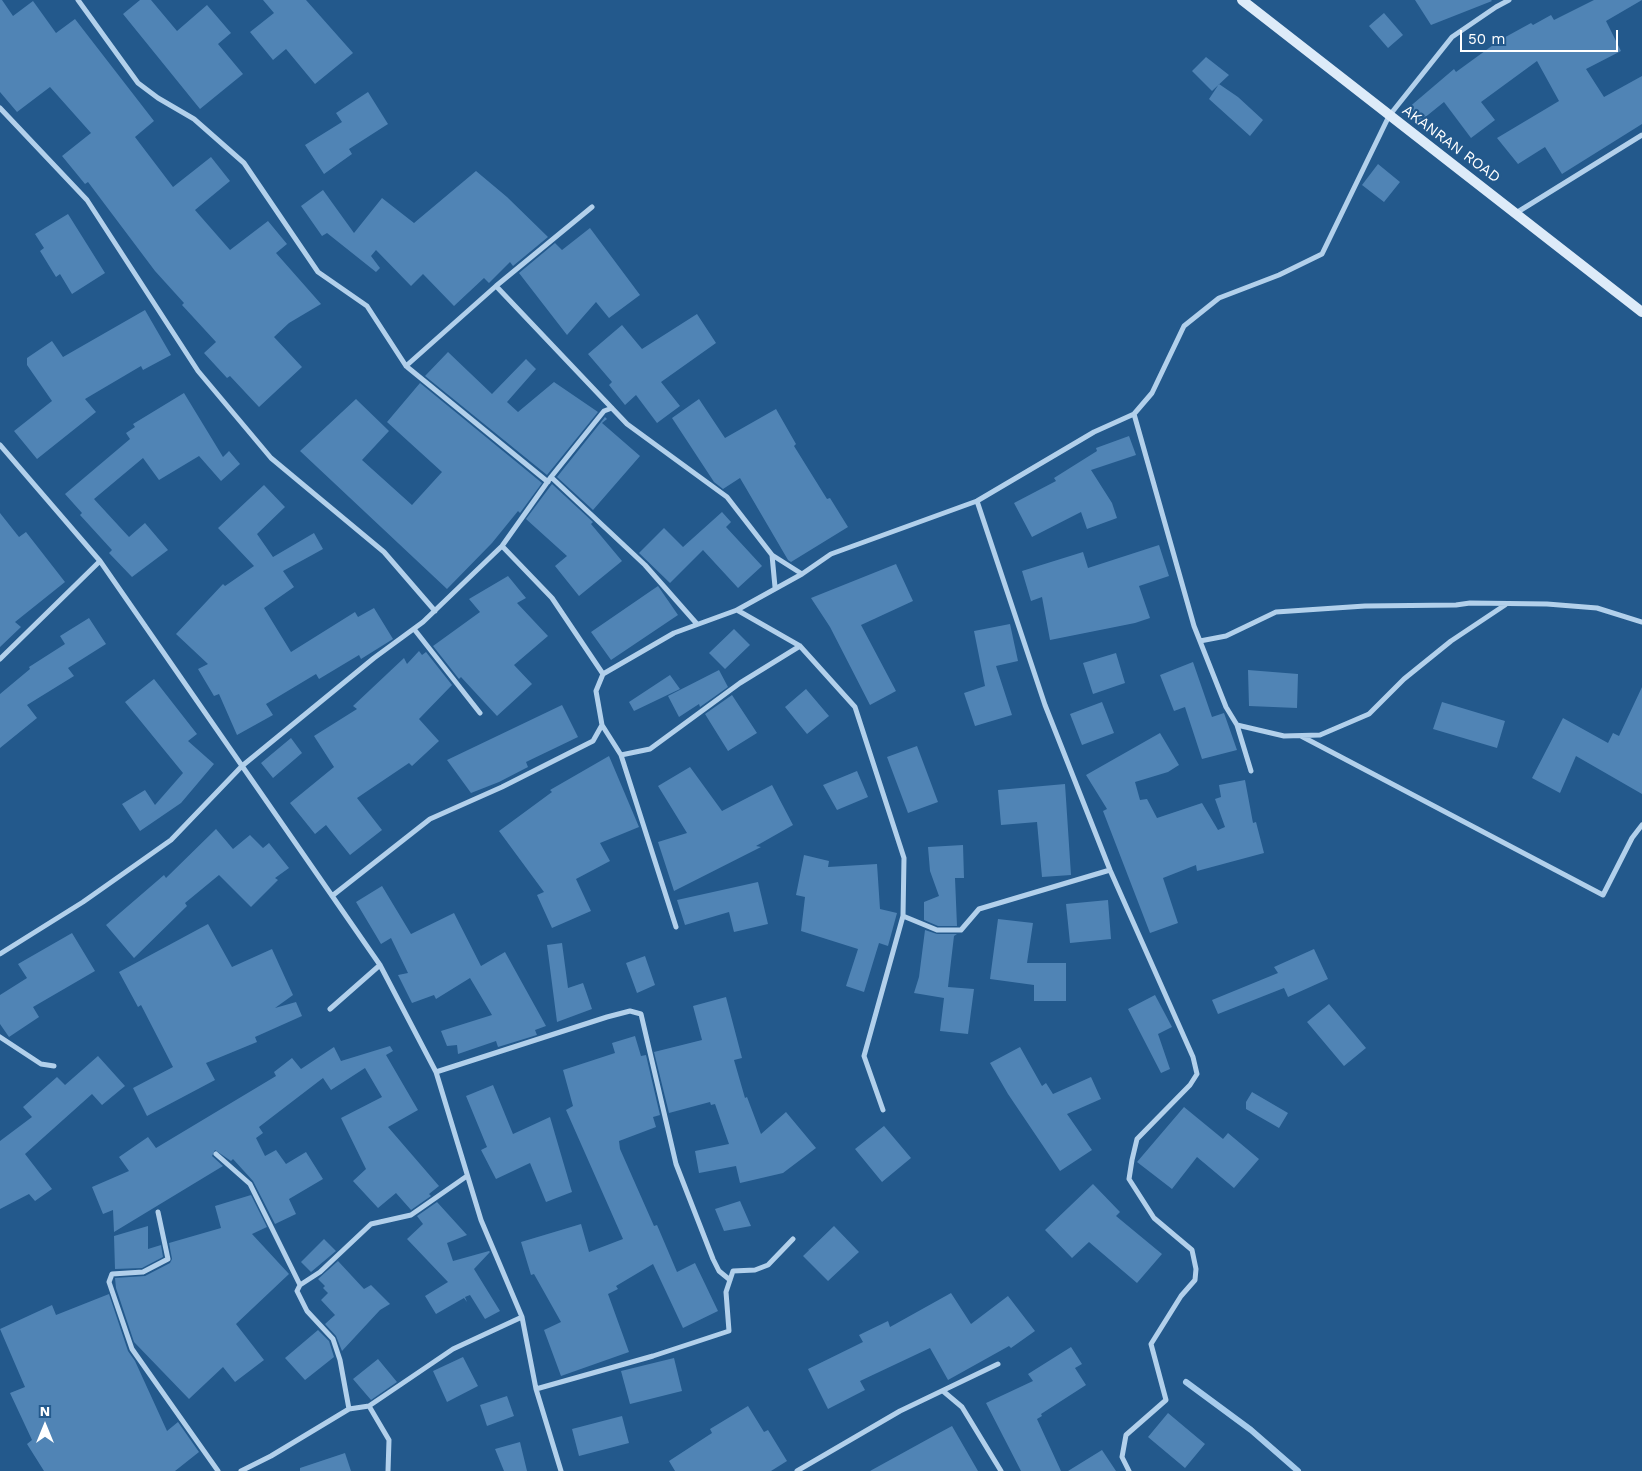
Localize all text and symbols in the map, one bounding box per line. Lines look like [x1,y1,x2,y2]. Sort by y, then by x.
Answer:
scale bar [1462,20,1620,52]
text: 50 m [1468,30,1505,48]
street label: AKANRAN ROAD [1398,101,1504,187]
north arrow [20,1401,70,1451]
text: N [40,1403,50,1419]

